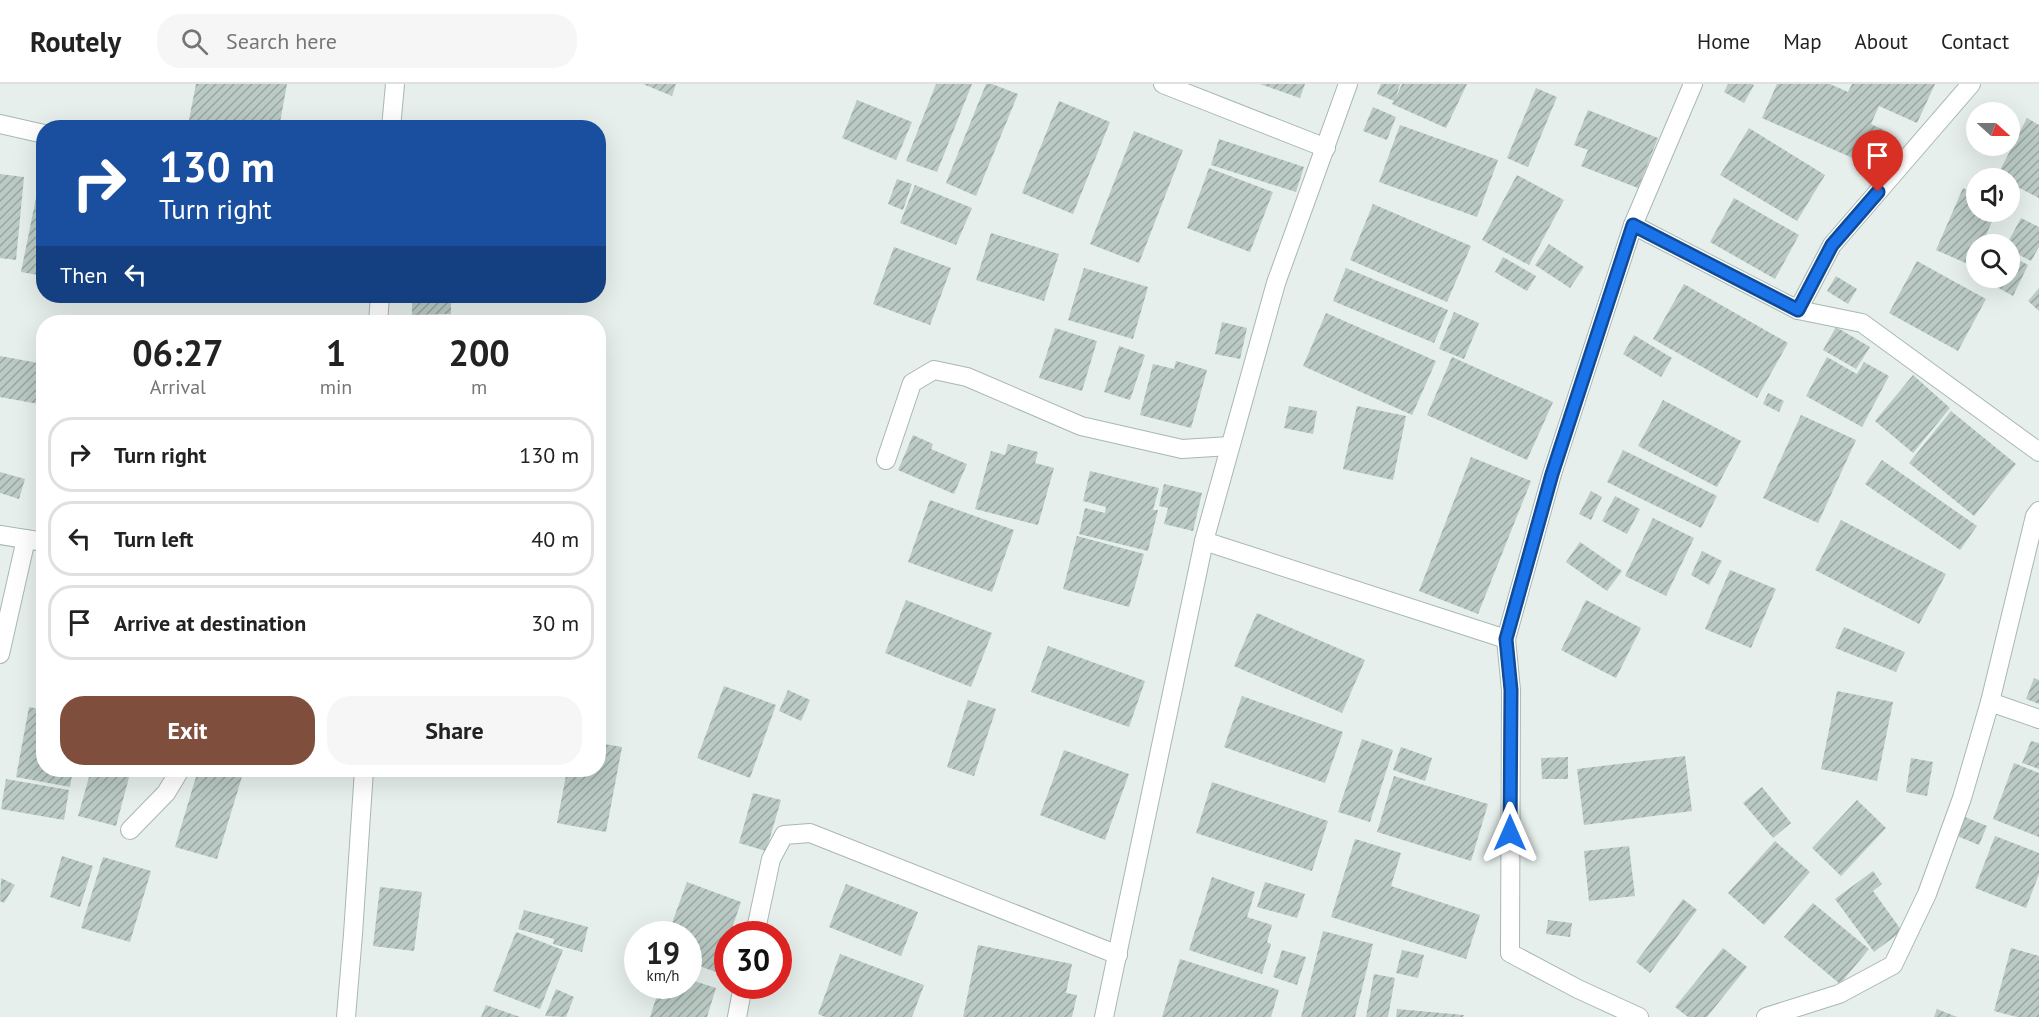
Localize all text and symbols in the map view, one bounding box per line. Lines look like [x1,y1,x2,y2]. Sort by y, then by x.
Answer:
search box [157,14,577,68]
text: Routely [30,23,121,60]
icon: search [178,25,211,58]
text: Search here [226,27,337,55]
text: Home [1697,28,1750,55]
text: Map [1783,28,1822,55]
text: About [1855,28,1908,55]
text: Contact [1941,28,2009,55]
north arrow [1966,102,2020,156]
map controls [1966,102,2020,288]
pin [1852,130,1903,192]
text: 130 m [159,139,275,194]
icon: arrive [1861,139,1894,172]
icon: right [60,144,138,222]
button: sound [1966,168,2020,222]
text: Turn right [159,192,272,226]
button: search [1966,234,2020,288]
icon: left [119,258,152,291]
text: Then [60,261,107,289]
text: 06:27 [132,329,224,376]
text: 1 [326,329,346,376]
text: 200 [449,329,510,376]
text: Arrival [150,374,206,400]
text: min [320,374,352,400]
text: m [471,374,487,400]
icon: right [63,438,96,471]
text: Turn right [114,441,206,469]
text: 130 m [519,441,579,469]
icon: left [63,522,96,555]
text: Turn left [114,525,194,553]
text: 40 m [531,525,579,553]
icon: arrive [63,606,96,639]
text: Arrive at destination [114,609,306,637]
text: 30 m [531,609,579,637]
button: Exit [60,696,315,765]
button: Share [327,696,582,765]
position arrow [1478,801,1542,865]
speed limit sign: 30 [714,921,792,999]
text: 19 [646,933,680,972]
text: km/h [647,966,679,985]

